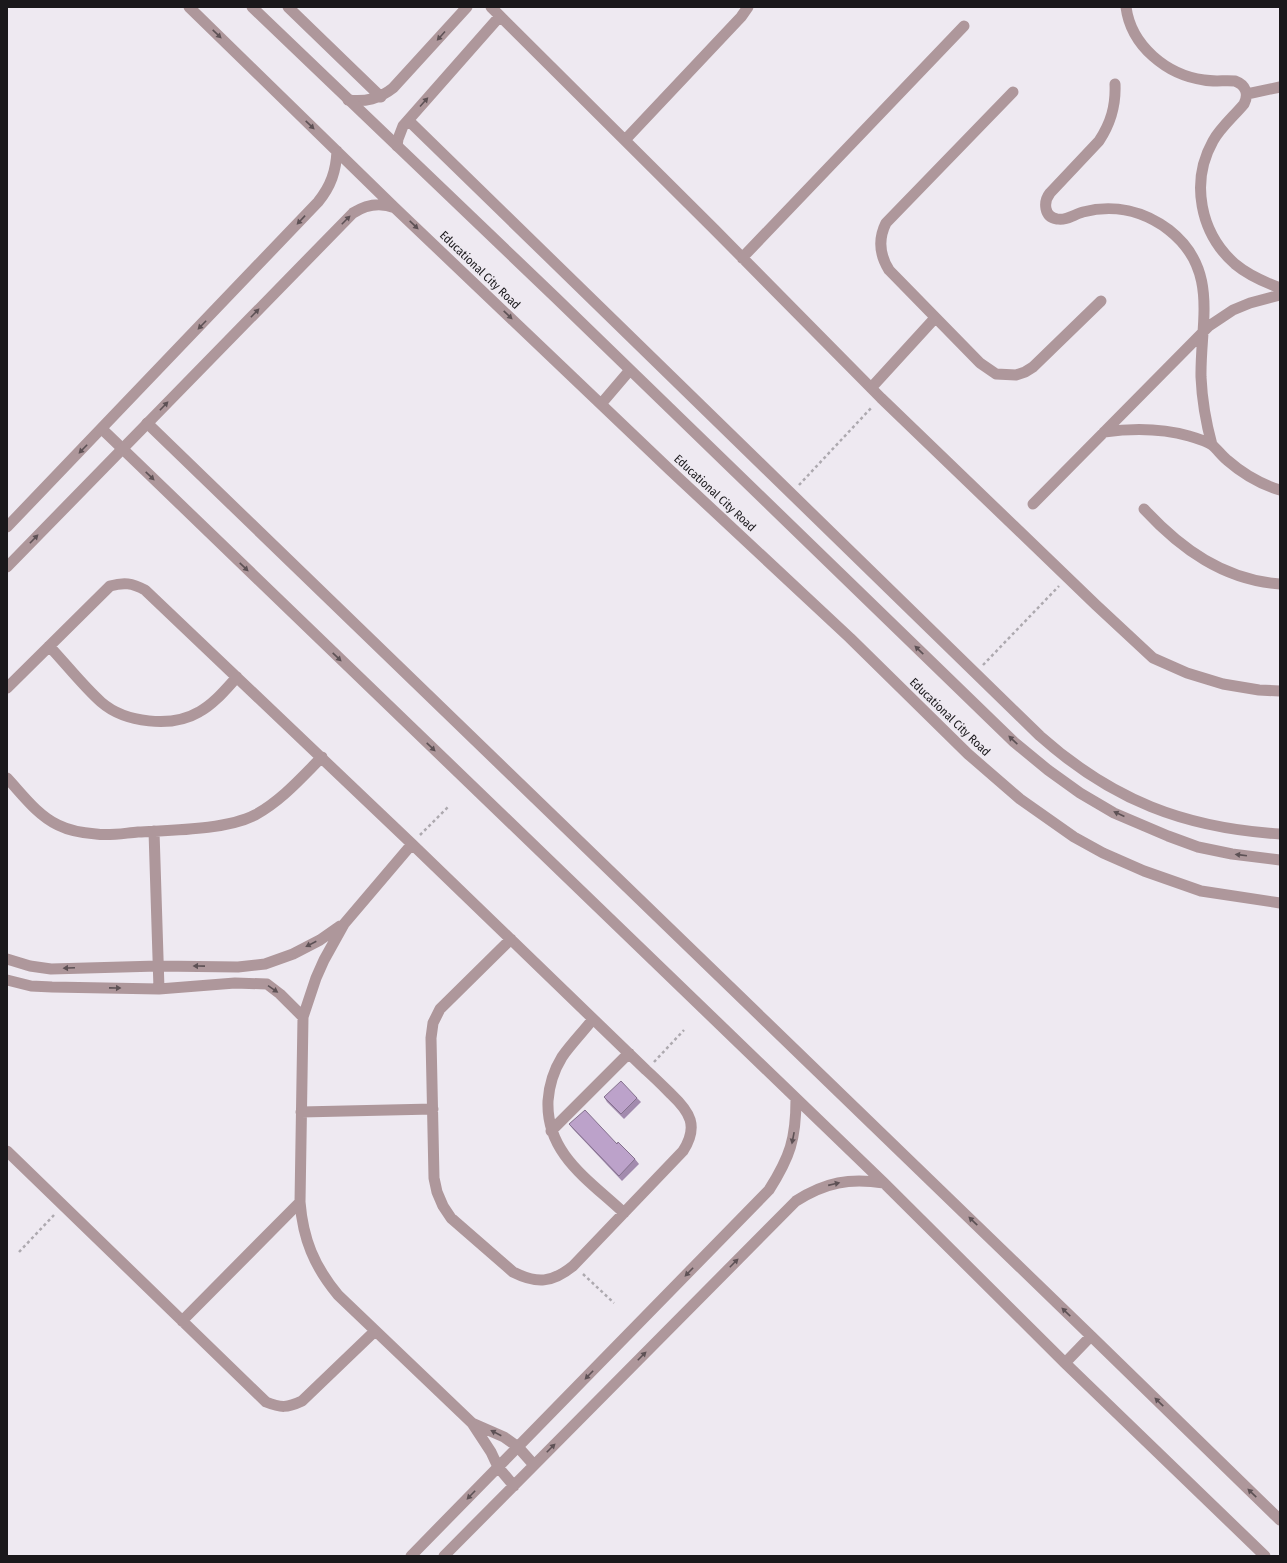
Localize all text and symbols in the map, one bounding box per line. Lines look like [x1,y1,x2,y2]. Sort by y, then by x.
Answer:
one-way arrow [212,29,222,39]
one-way arrow [436,31,446,41]
one-way arrow [420,97,429,107]
one-way arrow [305,120,315,130]
one-way arrow [296,215,306,225]
one-way arrow [341,215,351,225]
one-way arrow [408,221,419,230]
street label: Educational City Road [437,228,523,312]
one-way arrow [250,308,260,318]
one-way arrow [503,310,513,320]
one-way arrow [197,320,207,330]
one-way arrow [159,401,169,411]
one-way arrow [78,444,87,454]
street label: Educational City Road [671,452,759,534]
one-way arrow [145,471,155,481]
one-way arrow [29,534,39,544]
one-way arrow [239,562,249,571]
one-way arrow [914,645,924,655]
one-way arrow [332,652,342,662]
street label: Educational City Road [907,675,993,759]
one-way arrow [1008,736,1017,745]
one-way arrow [426,742,436,752]
one-way arrow [1113,811,1124,817]
one-way arrow [1235,852,1247,858]
one-way arrow [305,941,317,947]
one-way arrow [192,963,205,969]
one-way arrow [62,965,75,971]
one-way arrow [109,985,122,991]
one-way arrow [267,985,279,992]
one-way arrow [790,1132,796,1144]
one-way arrow [828,1180,840,1186]
one-way arrow [968,1216,978,1226]
one-way arrow [729,1258,739,1268]
one-way arrow [685,1267,694,1277]
one-way arrow [1061,1307,1071,1316]
one-way arrow [638,1351,647,1361]
one-way arrow [584,1370,594,1380]
one-way arrow [1154,1397,1164,1407]
one-way arrow [490,1430,502,1437]
one-way arrow [546,1443,556,1453]
one-way arrow [1247,1488,1257,1498]
one-way arrow [466,1490,476,1500]

